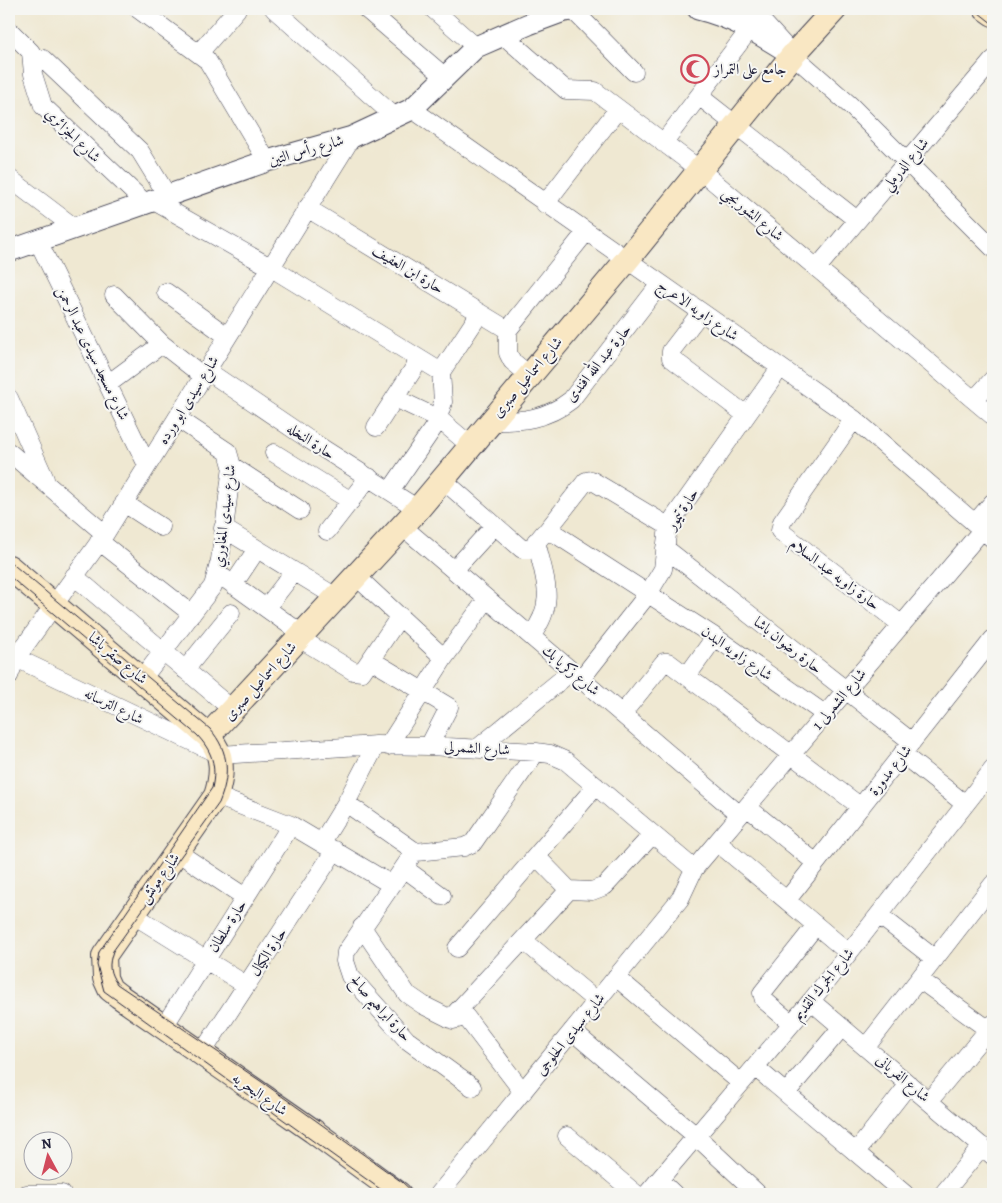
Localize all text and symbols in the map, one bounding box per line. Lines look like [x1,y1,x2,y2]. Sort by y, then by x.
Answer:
mosque icon: جامع على التمراز [680,54,710,84]
place label: جامع على التمراز [712,59,787,83]
street label: شارع الجزائري [39,103,105,169]
street label: شارع رأس التين [266,129,347,173]
street label: شارع الدرملي [877,133,936,197]
street label: شارع الشوربجي [716,182,788,249]
street label: حارة ابن العفيف [368,240,448,298]
street label: شارع زاويه الاعرج [652,275,742,348]
street label: شارع مسجد سيدى عبد الرحمن [49,283,134,425]
street label: حارة عبد الله افندى [559,319,636,406]
street label: شارع اسماعيل صبرى [487,332,569,424]
street label: شارع سيدى ابو ورده [153,352,226,450]
street label: حارة النخله [283,418,339,464]
street label: شارع سيدى المغاوري [208,463,243,569]
street label: حارة تيمور [660,484,703,535]
street label: حارة زاويه عبد السلام [784,534,884,617]
street label: حارة رضوان باشا [750,612,826,678]
street label: شارع زاويه البدن [696,621,777,687]
street label: شارع صقر باشا [82,627,152,691]
street label: شارع اسماعيل صبرى [219,637,303,727]
street label: شارع زكريا بك [536,640,604,702]
street label: شارع الشمرلى 1 [807,664,873,736]
street label: شارع الترسانه [80,683,147,732]
street label: شارع الشمرلى [443,736,511,763]
street label: شارع مدورة [864,740,919,801]
street label: شارع موتش [134,849,186,909]
street label: حارة سلطان [203,896,251,956]
street label: حارة الكيال [245,924,291,980]
street label: شارع الجمرك القديم [788,944,861,1026]
street label: حارة ابراهيم صالح [342,970,416,1049]
street label: شارع سيدى الحلوجى [531,989,612,1081]
street label: شارع الفريانى [870,1049,934,1109]
street label: شارع البحريه [227,1068,292,1123]
north arrow [22,1130,72,1180]
text: N [40,1134,53,1154]

